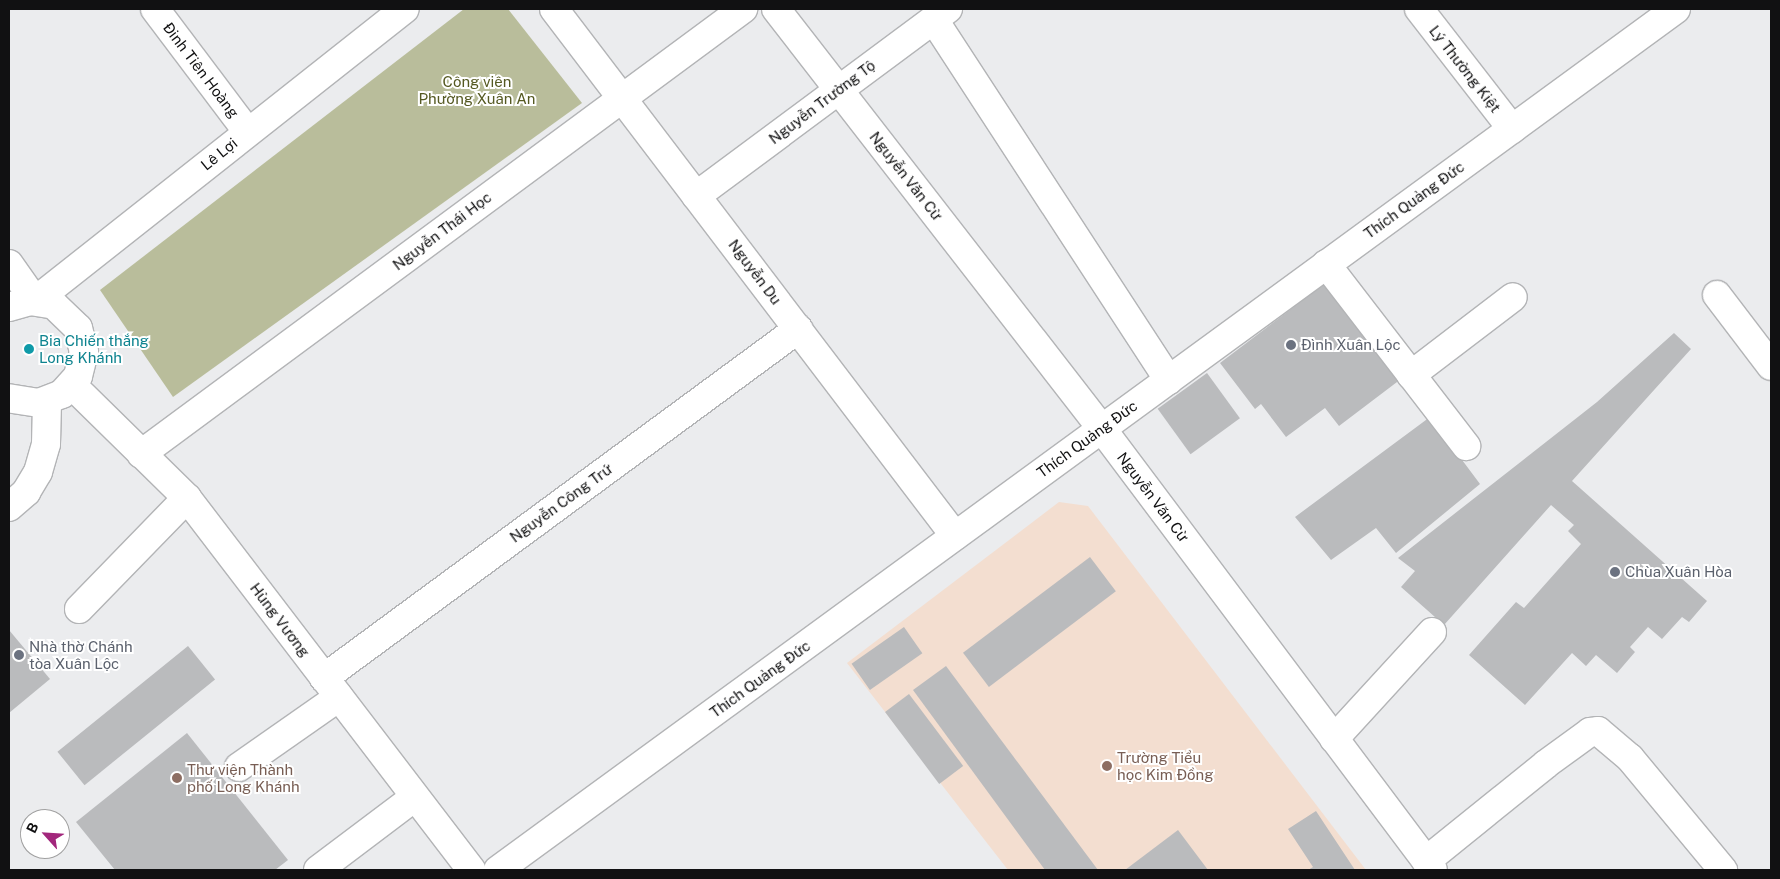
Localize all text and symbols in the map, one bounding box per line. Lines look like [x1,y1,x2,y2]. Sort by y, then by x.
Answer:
street label: Đinh Tiên Hoàng [159,19,243,121]
street label: Lý Thường Kiệt [1425,22,1505,116]
street label: Nguyễn Trường Tộ [765,56,879,148]
park label: Công viên Phường Xuân An [419,72,535,107]
street label: Nguyễn Văn Cừ [866,128,946,224]
street label: Lê Lợi [197,134,241,174]
street label: Thích Quảng Đức [1360,158,1468,242]
street label: Nguyễn Thái Học [389,188,495,274]
street label: Nguyễn Du [725,236,785,308]
place label: Bia Chiến thắng Long Khánh [39,331,149,366]
place label: Đình Xuân Lộc [1301,336,1401,354]
marker: Đình Xuân Lộc [1285,339,1297,351]
marker: Bia Chiến thắng Long Khánh [23,343,35,355]
street label: Thích Quảng Đức [1033,397,1141,481]
street label: Nguyễn Văn Cừ [1113,449,1193,545]
street label: Nguyễn Công Trứ [506,460,616,546]
place label: Chùa Xuân Hòa [1625,563,1732,581]
marker: Chùa Xuân Hòa [1609,566,1621,578]
street label: Hùng Vương [246,579,314,661]
place label: Nhà thờ Chánh tòa Xuân Lộc [29,637,133,672]
street label: Thích Quảng Đức [706,637,814,721]
marker: Nhà thờ Chánh tòa Xuân Lộc [13,649,25,661]
place label: Trường Tiểu học Kim Đồng [1117,748,1214,783]
place label: Thư viện Thành phố Long Khánh [187,760,300,795]
marker: Trường Tiểu học Kim Đồng [1101,760,1113,772]
marker: Thư viện Thành phố Long Khánh [171,772,183,784]
north arrow [20,809,70,859]
text: B [23,820,42,836]

